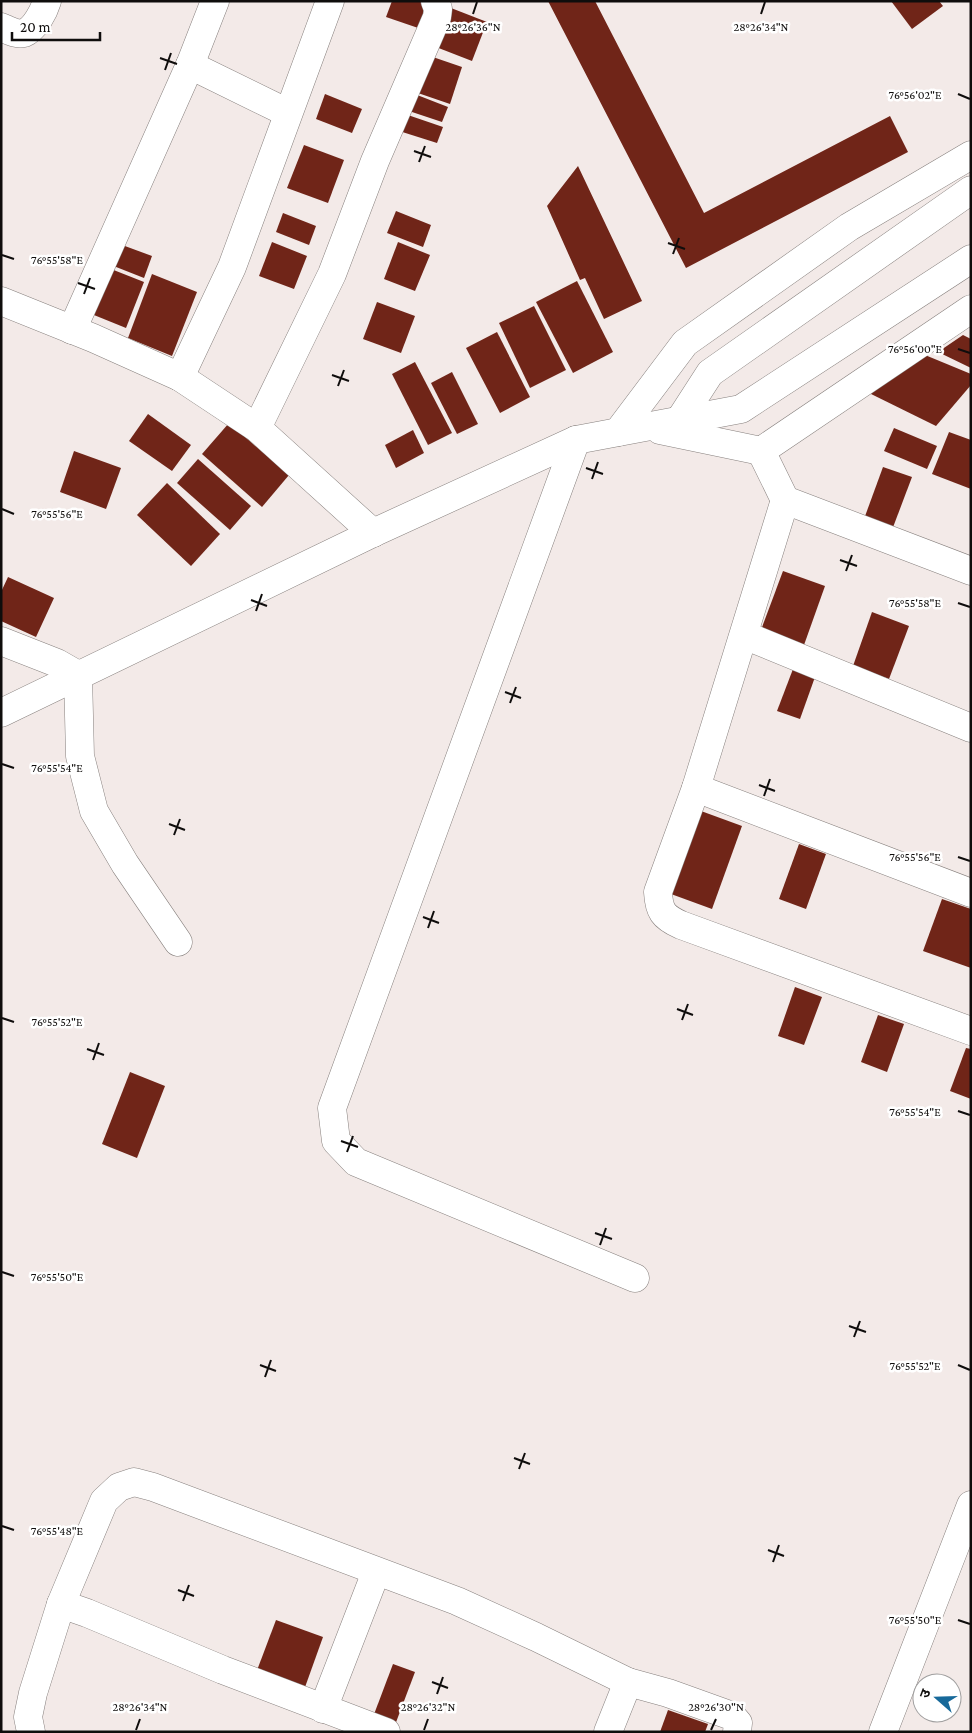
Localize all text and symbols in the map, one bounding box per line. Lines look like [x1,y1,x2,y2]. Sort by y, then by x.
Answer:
scale bar [12,10,100,42]
text: 20 m [20,19,51,35]
text: 28°26'36"N [445,20,501,34]
text: 28°26'34"N [734,20,789,34]
text: 76°56'02"E [888,88,942,102]
text: 76°55'58"E [31,253,84,267]
text: 76°56'00"E [888,342,943,356]
text: 76°55'56"E [31,507,83,521]
text: 76°55'58"E [889,596,942,610]
text: 76°55'54"E [31,761,83,775]
text: 76°55'56"E [889,850,941,864]
text: 76°55'52"E [31,1015,83,1029]
text: 76°55'54"E [889,1105,941,1119]
text: 76°55'50"E [31,1270,84,1284]
text: 76°55'52"E [889,1359,941,1373]
text: 76°55'48"E [31,1524,84,1538]
text: 76°55'50"E [889,1613,942,1627]
north arrow [912,1673,962,1723]
text: उ [916,1686,934,1700]
text: 28°26'34"N [113,1700,168,1714]
text: 28°26'32"N [401,1700,455,1714]
text: 28°26'30"N [688,1700,744,1714]

